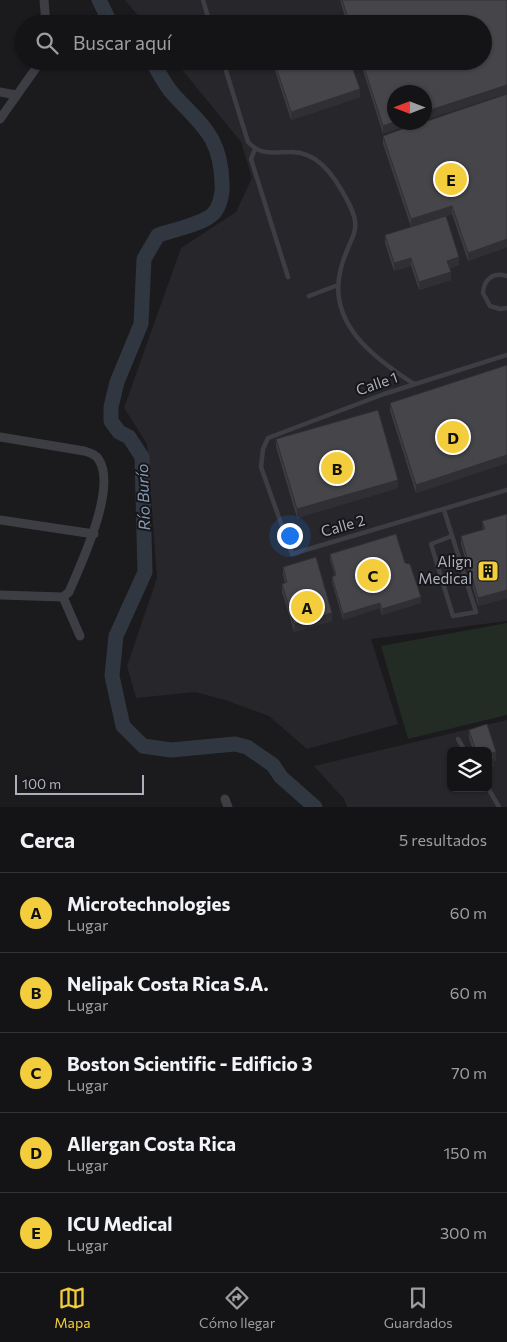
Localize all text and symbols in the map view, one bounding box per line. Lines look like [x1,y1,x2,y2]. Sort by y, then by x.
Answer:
search box [15,15,492,70]
icon: search [33,29,61,57]
text: Buscar aquí [73,31,172,54]
north arrow [387,85,432,130]
pin: E [435,160,467,198]
street label: Calle 1 [353,368,400,399]
pin: D [437,418,469,456]
pin: B [321,449,353,487]
water label: Río Burío [132,463,153,531]
street label: Calle 2 [319,510,367,540]
your location [277,523,303,549]
place label: Align Medical [418,552,472,587]
pin: C [357,556,389,594]
building icon: Align Medical [476,559,500,583]
pin: A [291,588,323,626]
map controls [447,747,492,792]
button: layers [447,747,492,792]
scale bar [15,772,144,795]
text: 100 m [22,775,61,792]
text: Cerca [20,827,75,852]
text: 5 resultados [399,830,487,849]
text: Microtechnologies [67,892,230,915]
text: A [30,903,42,922]
text: 60 m [450,903,487,922]
text: Lugar [67,915,108,934]
text: Nelipak Costa Rica S.A. [67,972,268,995]
text: B [31,983,41,1002]
text: 60 m [450,983,487,1002]
text: Lugar [67,995,108,1014]
text: Boston Scientific - Edificio 3 [67,1052,313,1075]
text: C [31,1063,41,1082]
text: 70 m [451,1063,487,1082]
text: Lugar [67,1075,108,1094]
text: Allergan Costa Rica [67,1132,236,1155]
text: D [30,1143,42,1162]
text: 150 m [444,1143,487,1162]
text: Lugar [67,1155,108,1174]
text: ICU Medical [67,1212,172,1235]
text: E [31,1223,41,1242]
text: 300 m [440,1223,487,1242]
text: Lugar [67,1235,108,1254]
tab: Mapa [54,1284,91,1331]
tab: Cómo llegar [199,1284,275,1331]
tab: Guardados [384,1284,453,1331]

